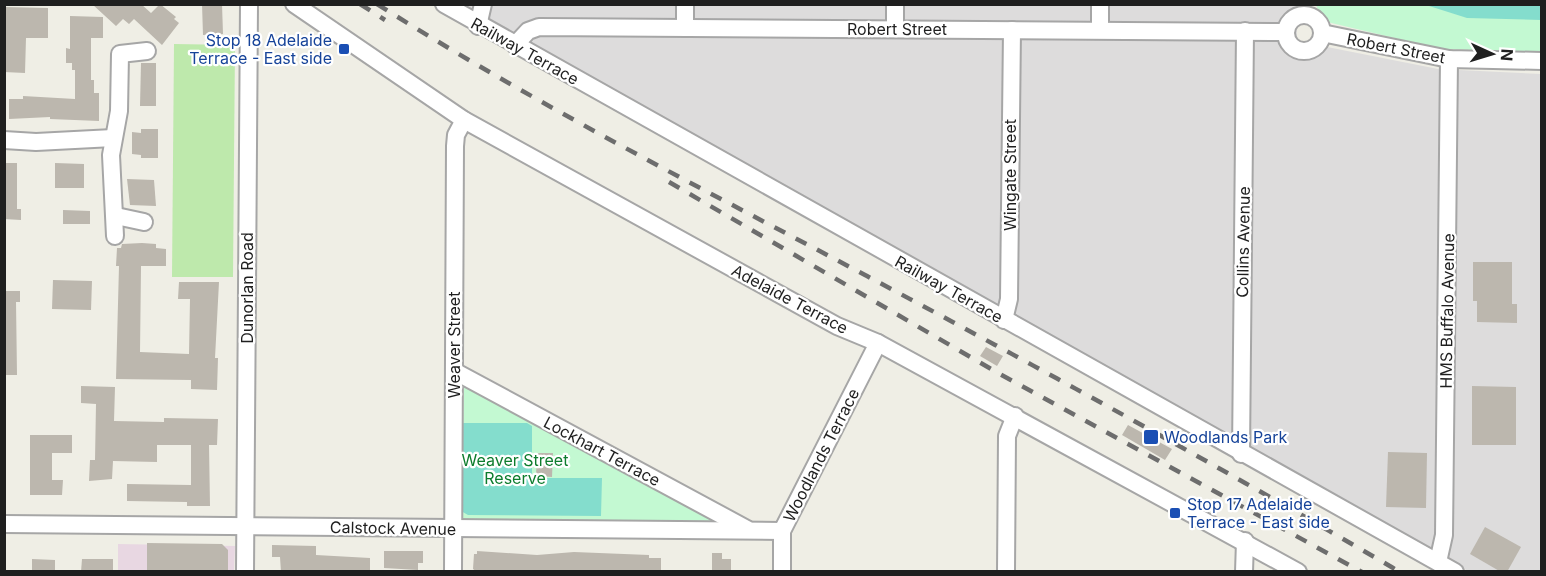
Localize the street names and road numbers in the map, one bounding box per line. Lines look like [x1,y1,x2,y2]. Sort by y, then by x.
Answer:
street label: Railway Terrace [467,13,583,89]
street label: Robert Street [847,19,947,39]
street label: Robert Street [1345,29,1447,67]
street label: Wingate Street [1000,119,1020,231]
street label: Collins Avenue [1232,186,1254,298]
street label: Dunorlan Road [237,232,257,344]
street label: HMS Buffalo Avenue [1436,233,1458,389]
street label: Railway Terrace [891,251,1007,327]
street label: Adelaide Terrace [728,260,852,338]
street label: Weaver Street [444,292,464,398]
street label: Woodlands Terrace [779,385,863,525]
street label: Lockhart Terrace [540,412,664,490]
street label: Calstock Avenue [330,517,456,539]

